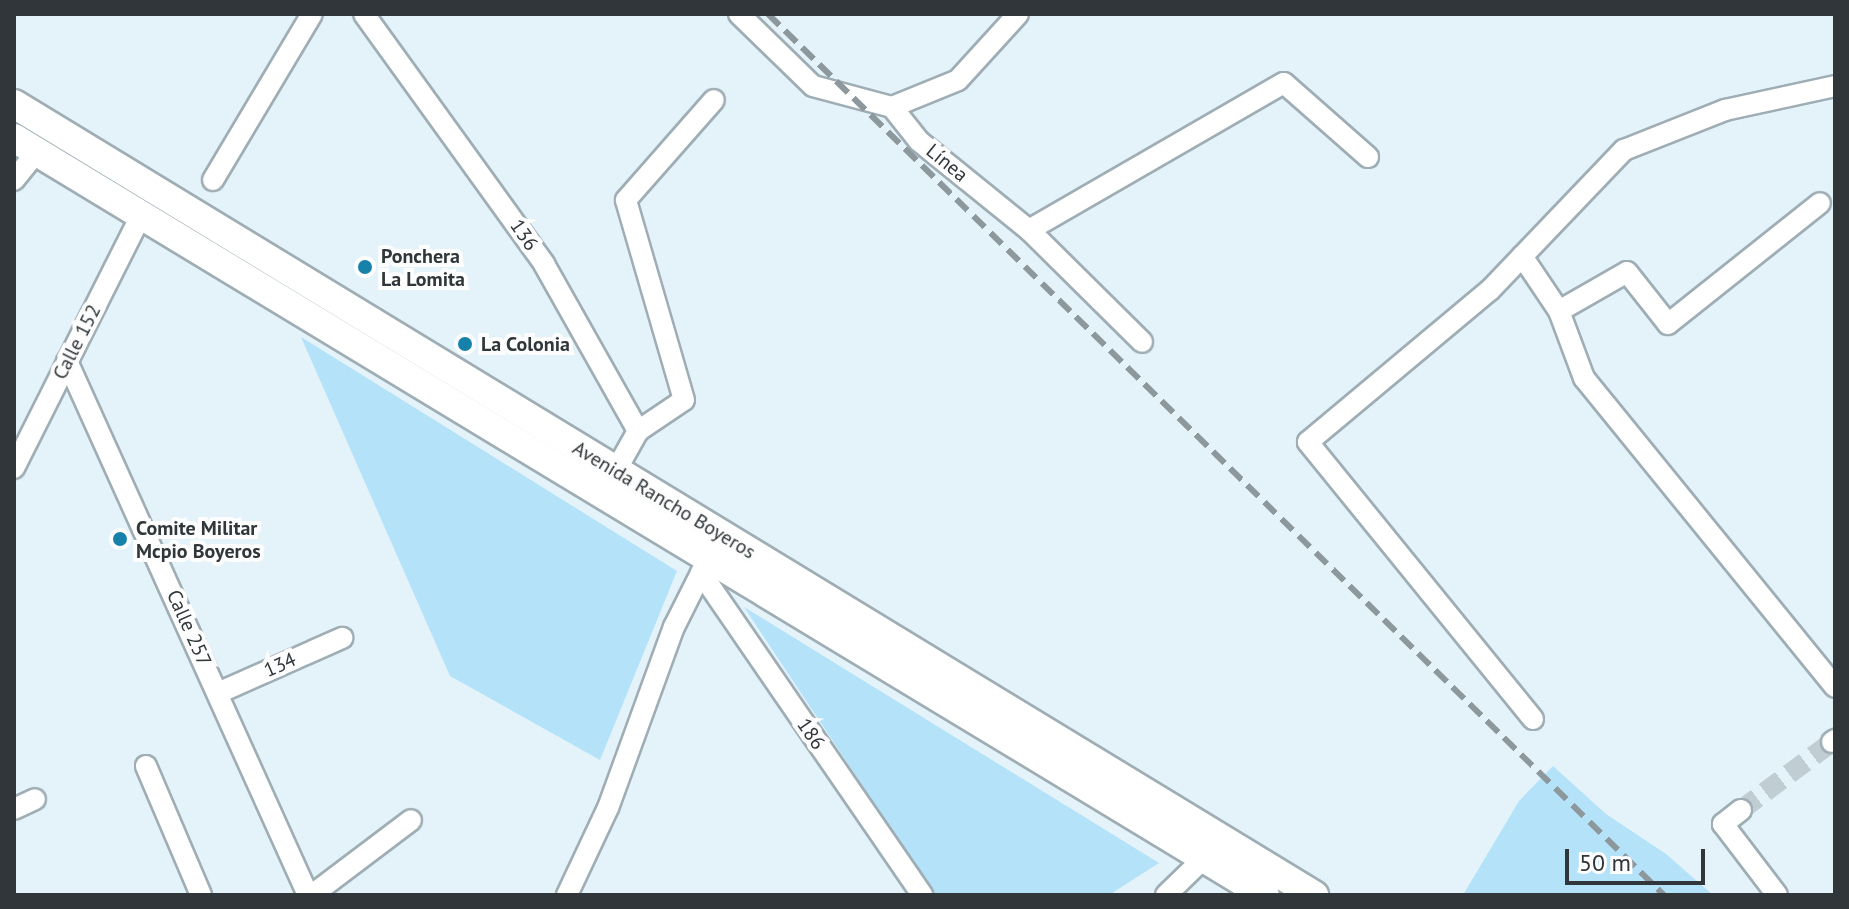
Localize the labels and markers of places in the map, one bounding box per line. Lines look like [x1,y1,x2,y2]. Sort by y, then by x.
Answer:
place label: Ponchera La Lomita [381,244,465,291]
marker: Ponchera La Lomita [356,258,374,276]
place label: La Colonia [481,332,570,356]
marker: La Colonia [456,335,474,353]
place label: Comite Militar Mcpio Boyeros [136,516,261,563]
marker: Comite Militar Mcpio Boyeros [111,530,129,548]

